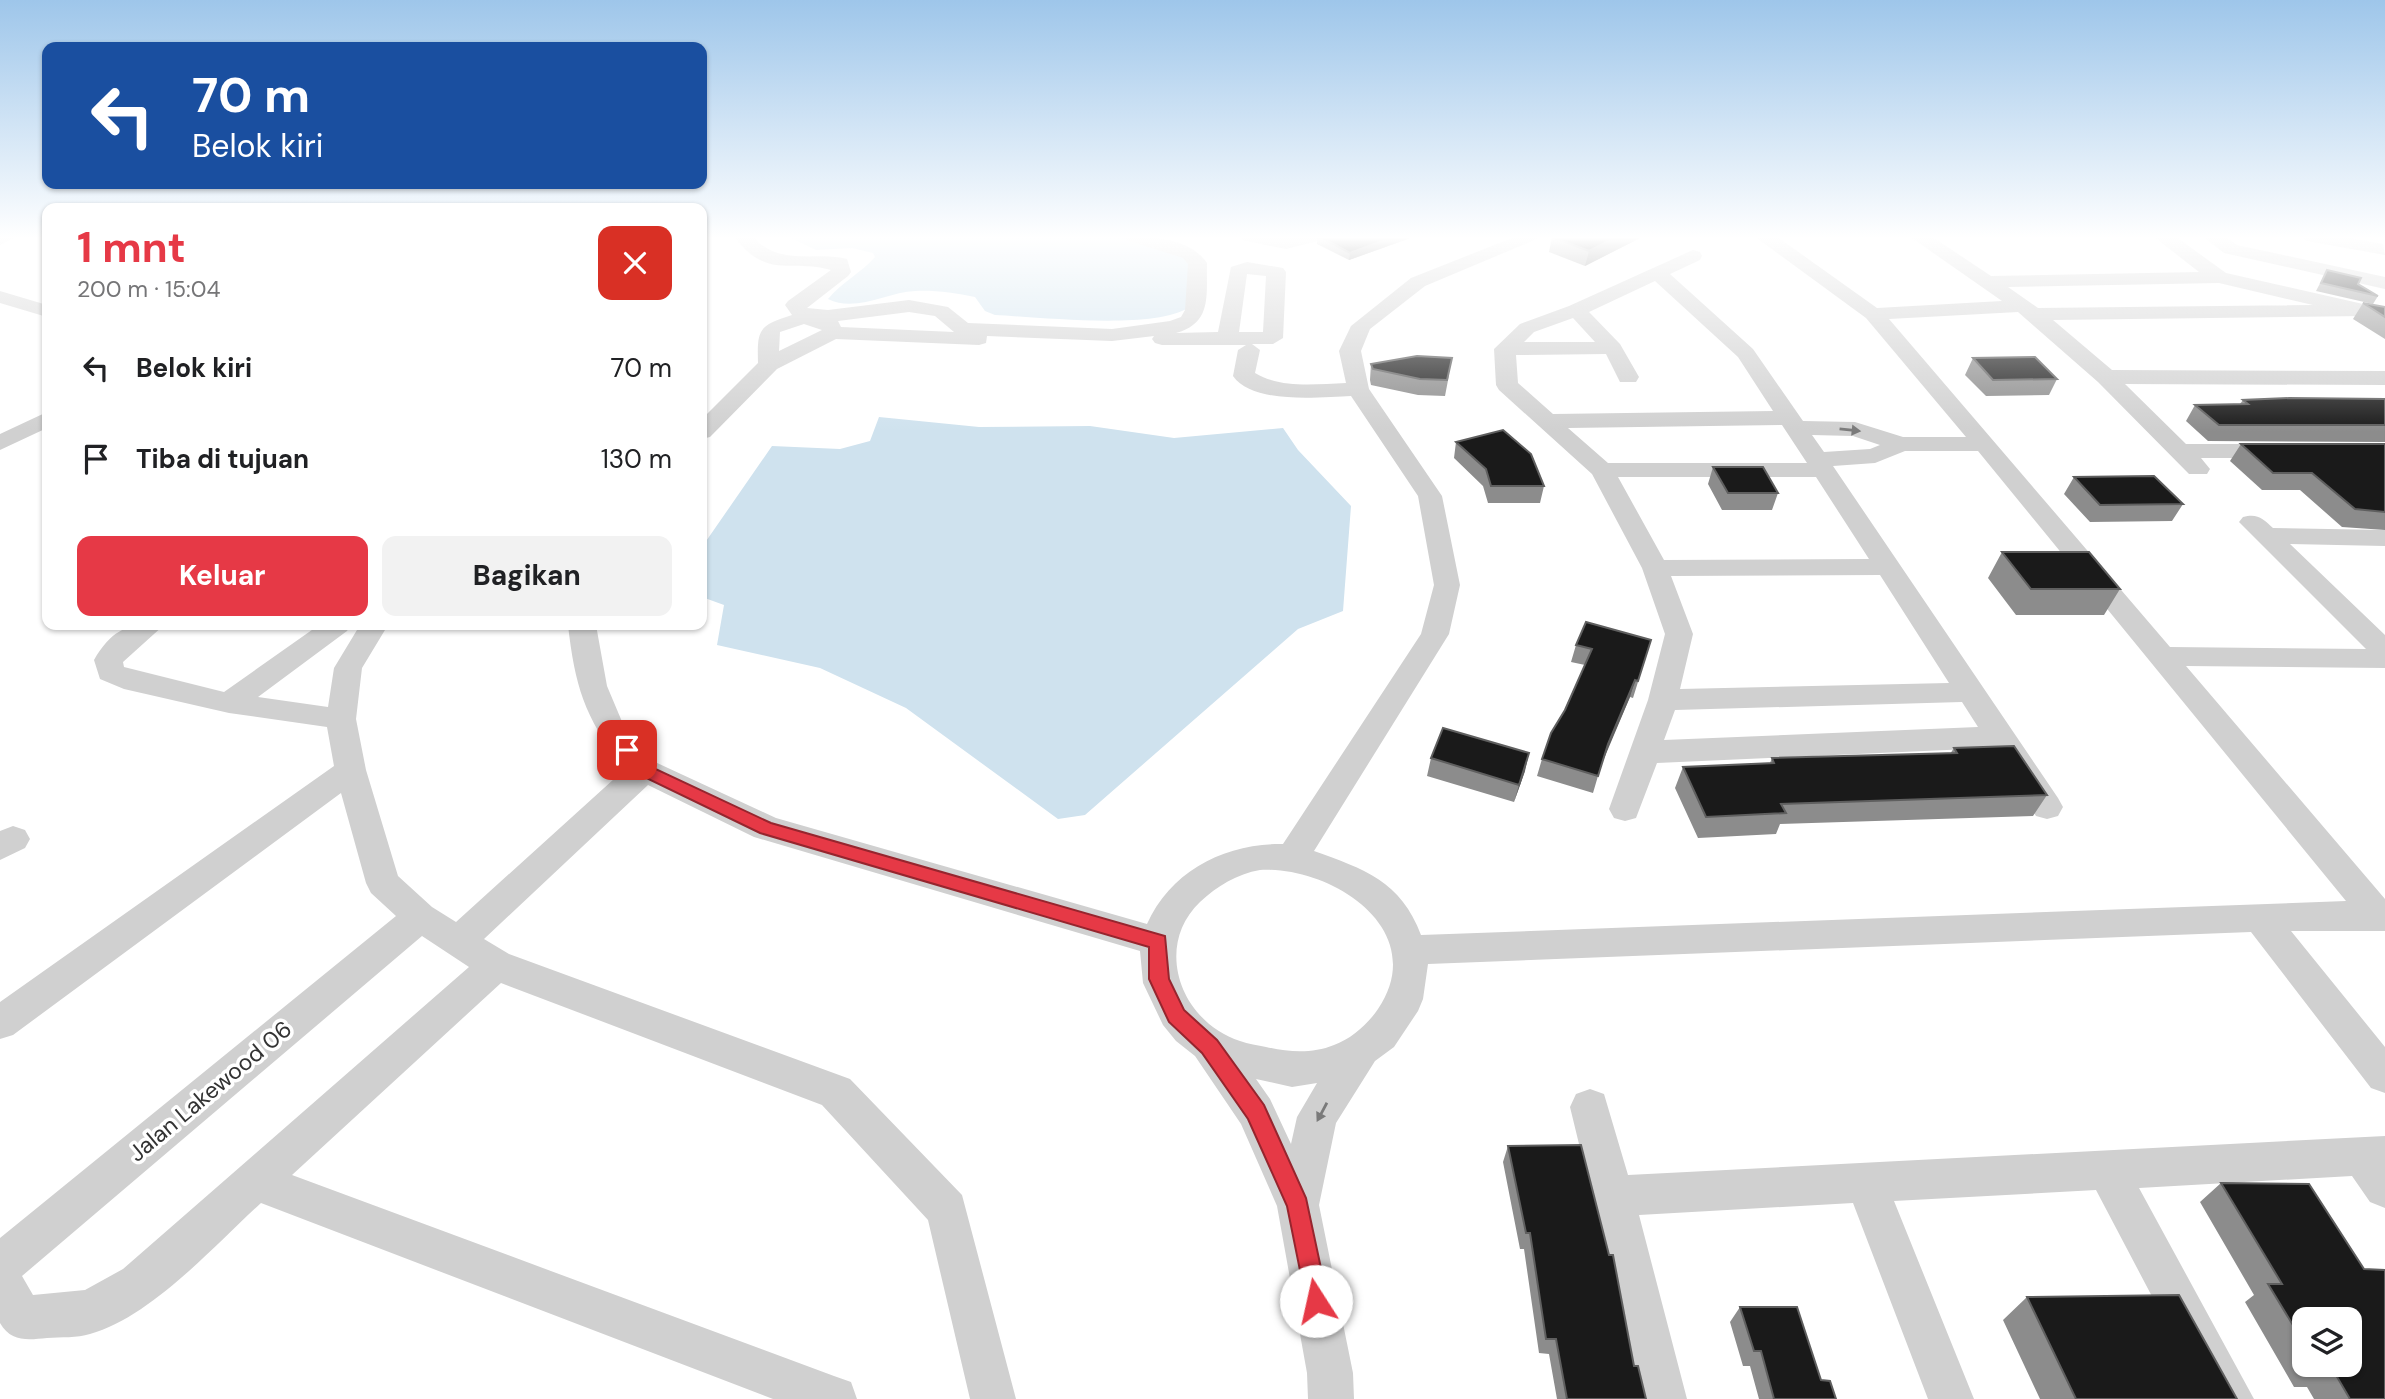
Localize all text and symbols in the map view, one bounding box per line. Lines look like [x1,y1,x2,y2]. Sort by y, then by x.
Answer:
text: 70 m [192,63,310,127]
icon: left [77,70,168,161]
text: Belok kiri [192,125,324,167]
text: 1 mnt [77,220,186,275]
button: close [598,226,672,300]
text: 200 m · 15:04 [77,274,220,304]
icon: left [77,349,115,387]
text: Belok kiri [136,351,252,385]
text: 70 m [611,351,672,385]
one-way arrow [1839,425,1861,436]
icon: arrive [77,440,115,478]
text: Tiba di tujuan [136,442,309,476]
text: 130 m [601,442,672,476]
button: Keluar [77,536,368,616]
button: Bagikan [382,536,672,616]
pin [597,720,657,780]
icon: arrive [608,731,646,769]
street label: Jalan Lakewood 06 [122,1014,298,1168]
one-way arrow [1316,1102,1327,1122]
position arrow [1279,1264,1353,1338]
map controls [2292,1307,2362,1377]
button: layers [2292,1307,2362,1377]

